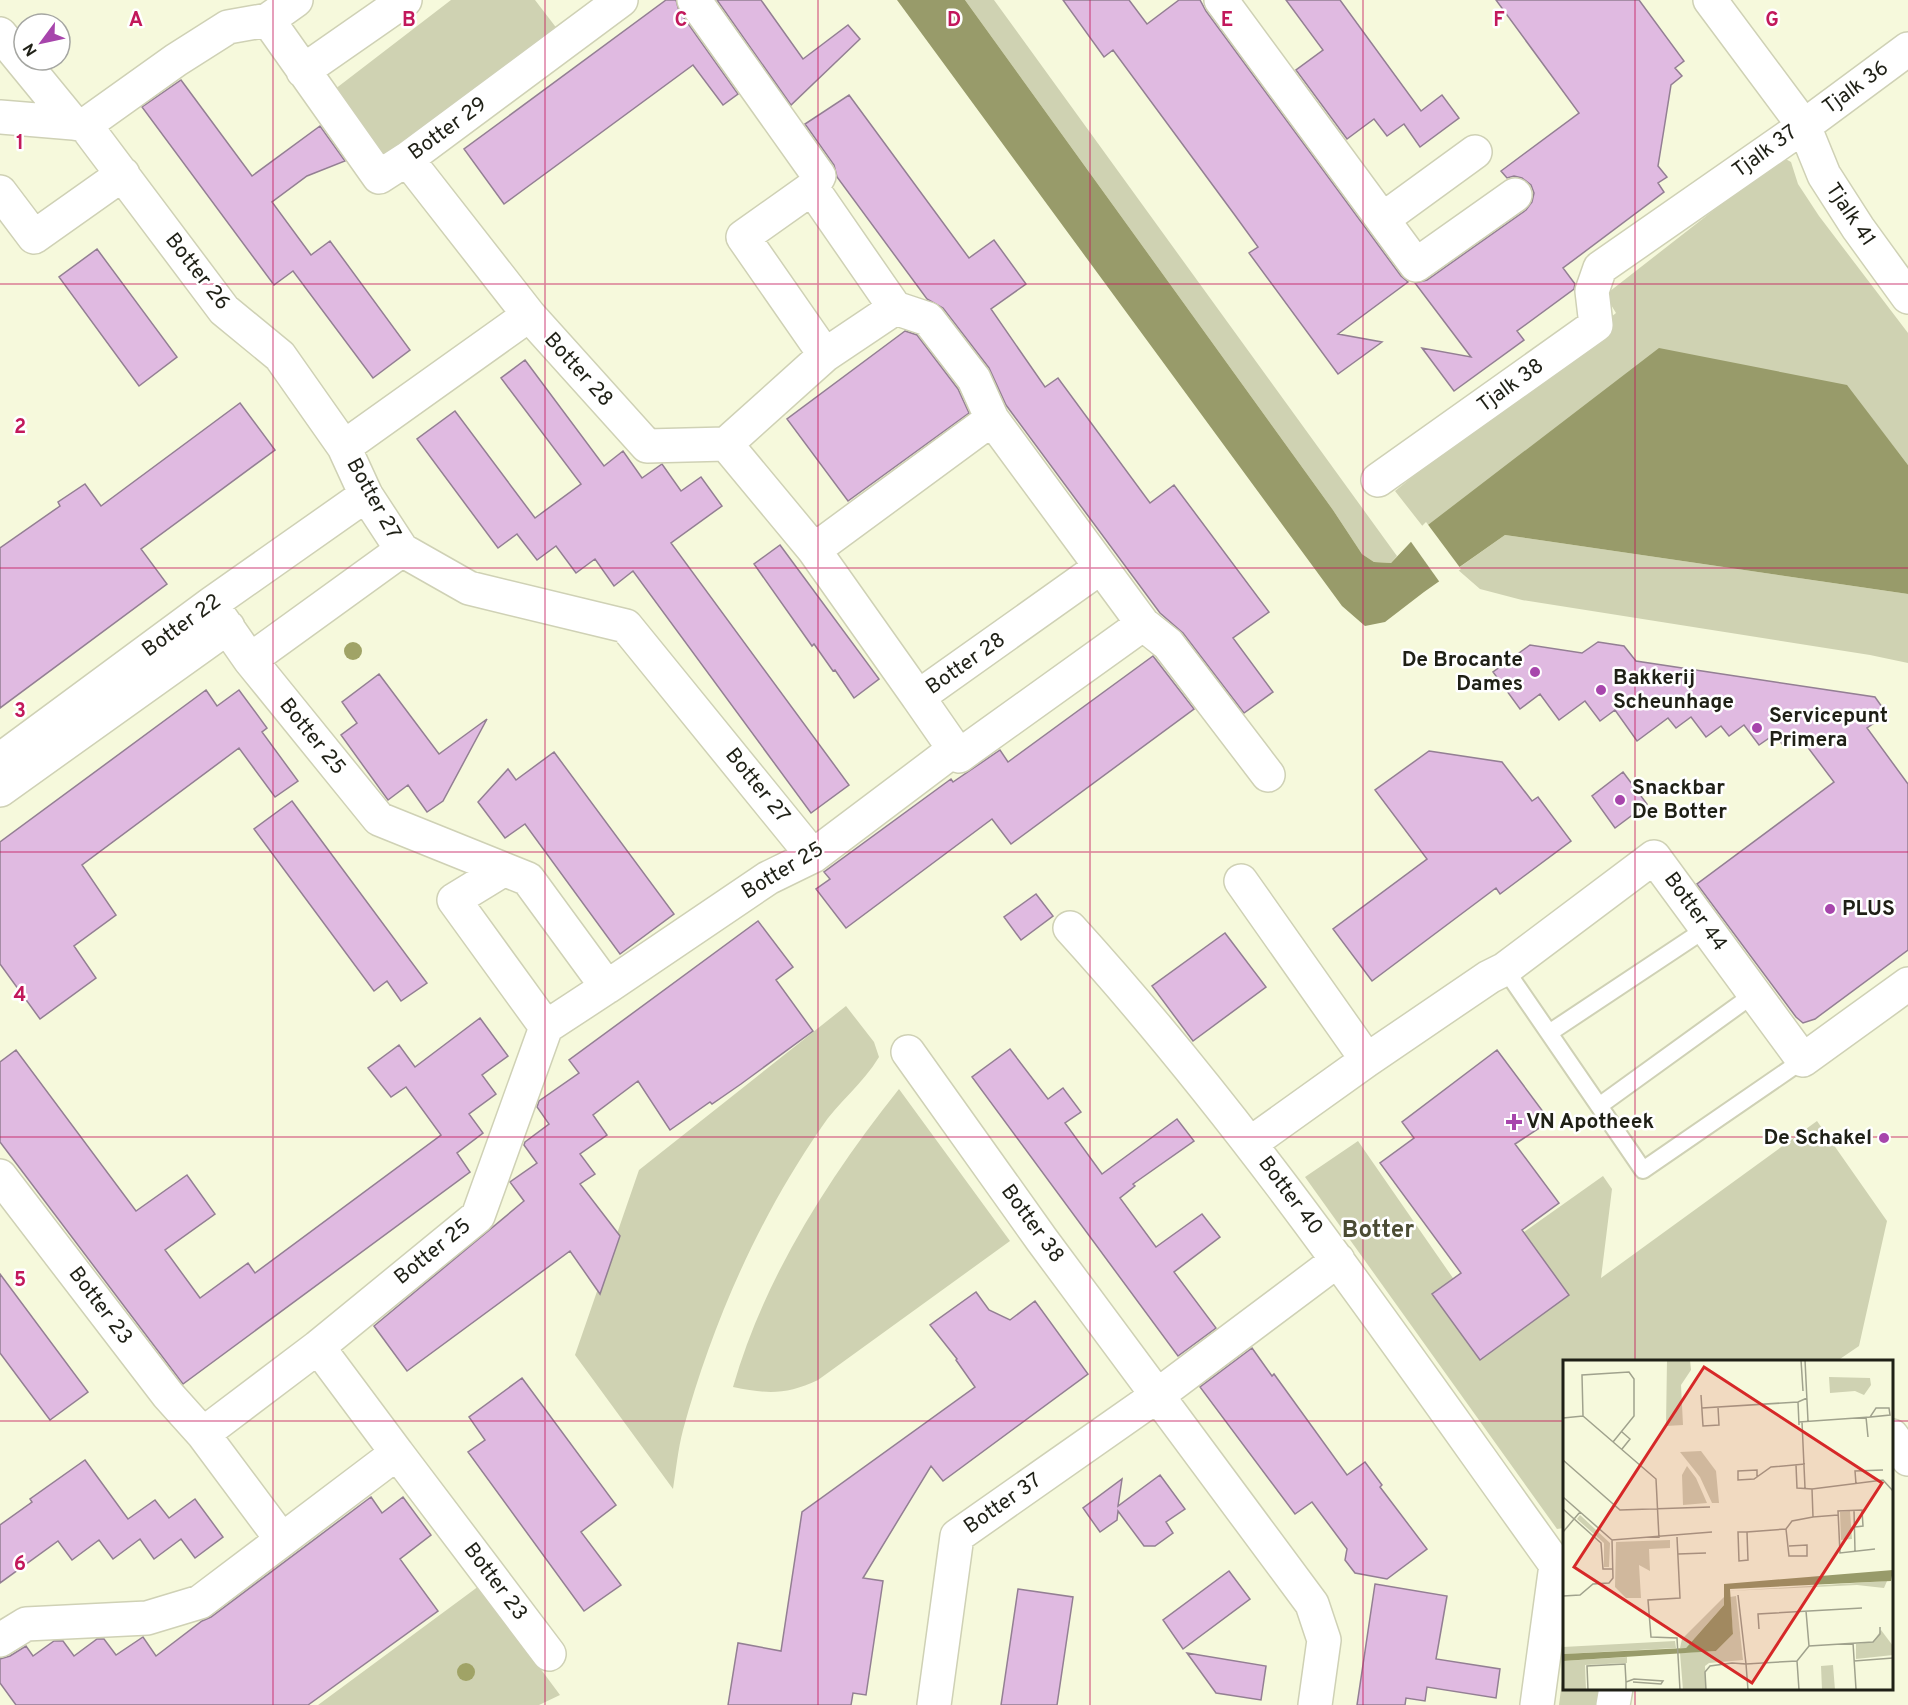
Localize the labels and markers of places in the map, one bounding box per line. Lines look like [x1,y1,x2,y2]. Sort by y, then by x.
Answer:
place label: De Brocante Dames [1402,647,1523,698]
marker: De Brocante Dames [1528,665,1542,679]
place label: Bakkerij Scheunhage [1613,665,1734,716]
marker: Bakkerij Scheunhage [1594,683,1608,697]
place label: Servicepunt Primera [1769,703,1888,754]
marker: Servicepunt Primera [1750,721,1764,735]
place label: Snackbar De Botter [1632,775,1727,826]
marker: Snackbar De Botter [1613,793,1627,807]
place label: PLUS [1842,896,1895,923]
marker: PLUS [1823,902,1837,916]
place label: VN Apotheek [1526,1109,1654,1136]
marker: VN Apotheek [1507,1115,1521,1129]
place label: De Schakel [1763,1125,1872,1152]
marker: De Schakel [1877,1131,1891,1145]

